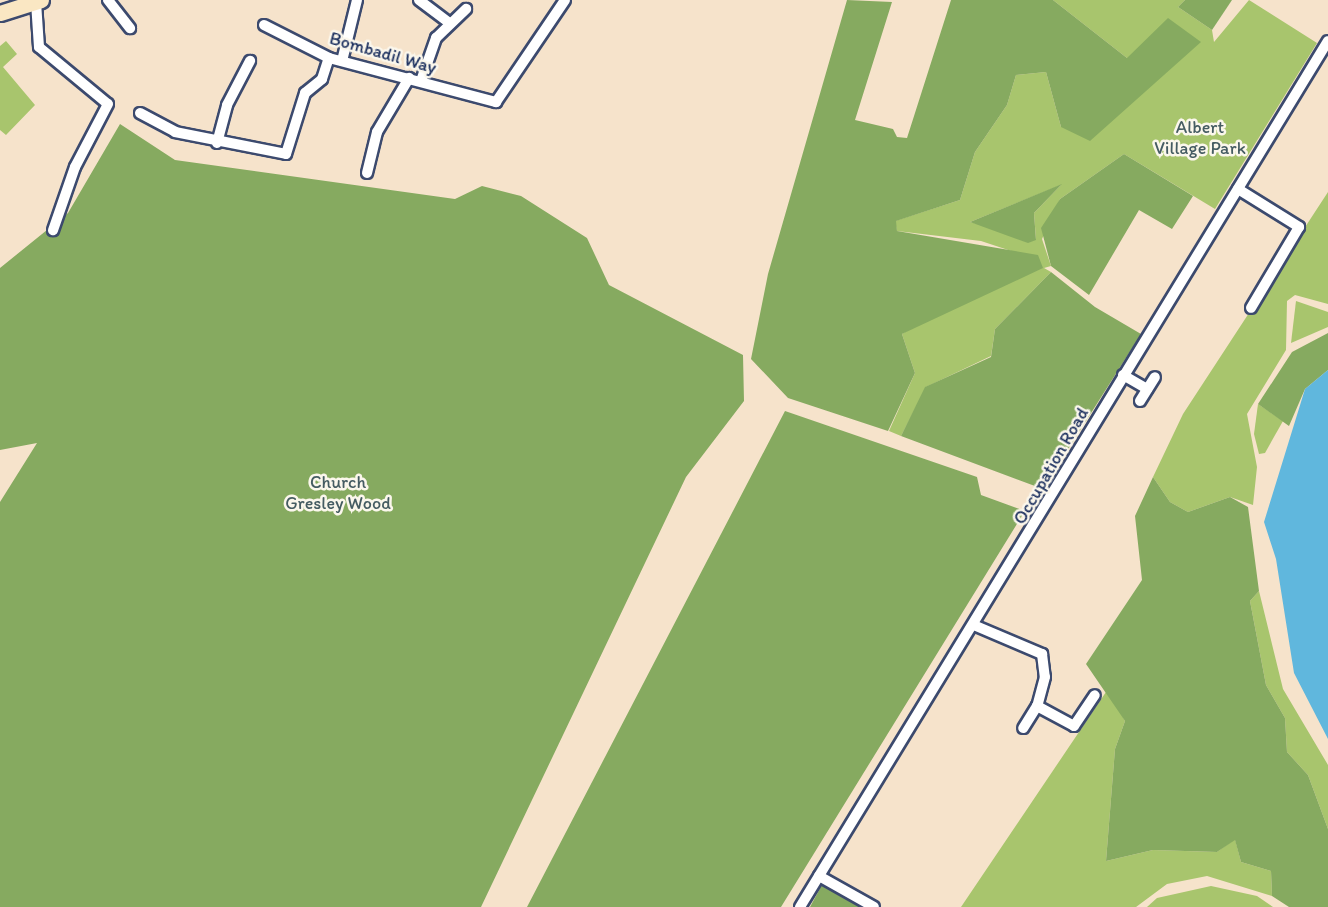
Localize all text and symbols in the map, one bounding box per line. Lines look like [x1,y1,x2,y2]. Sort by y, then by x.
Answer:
street label: Bombadil Way [327,27,439,79]
park label: Albert Village Park [1154,117,1246,160]
street label: Occupation Road [1009,404,1093,528]
park label: Church Gresley Wood [285,472,391,514]

